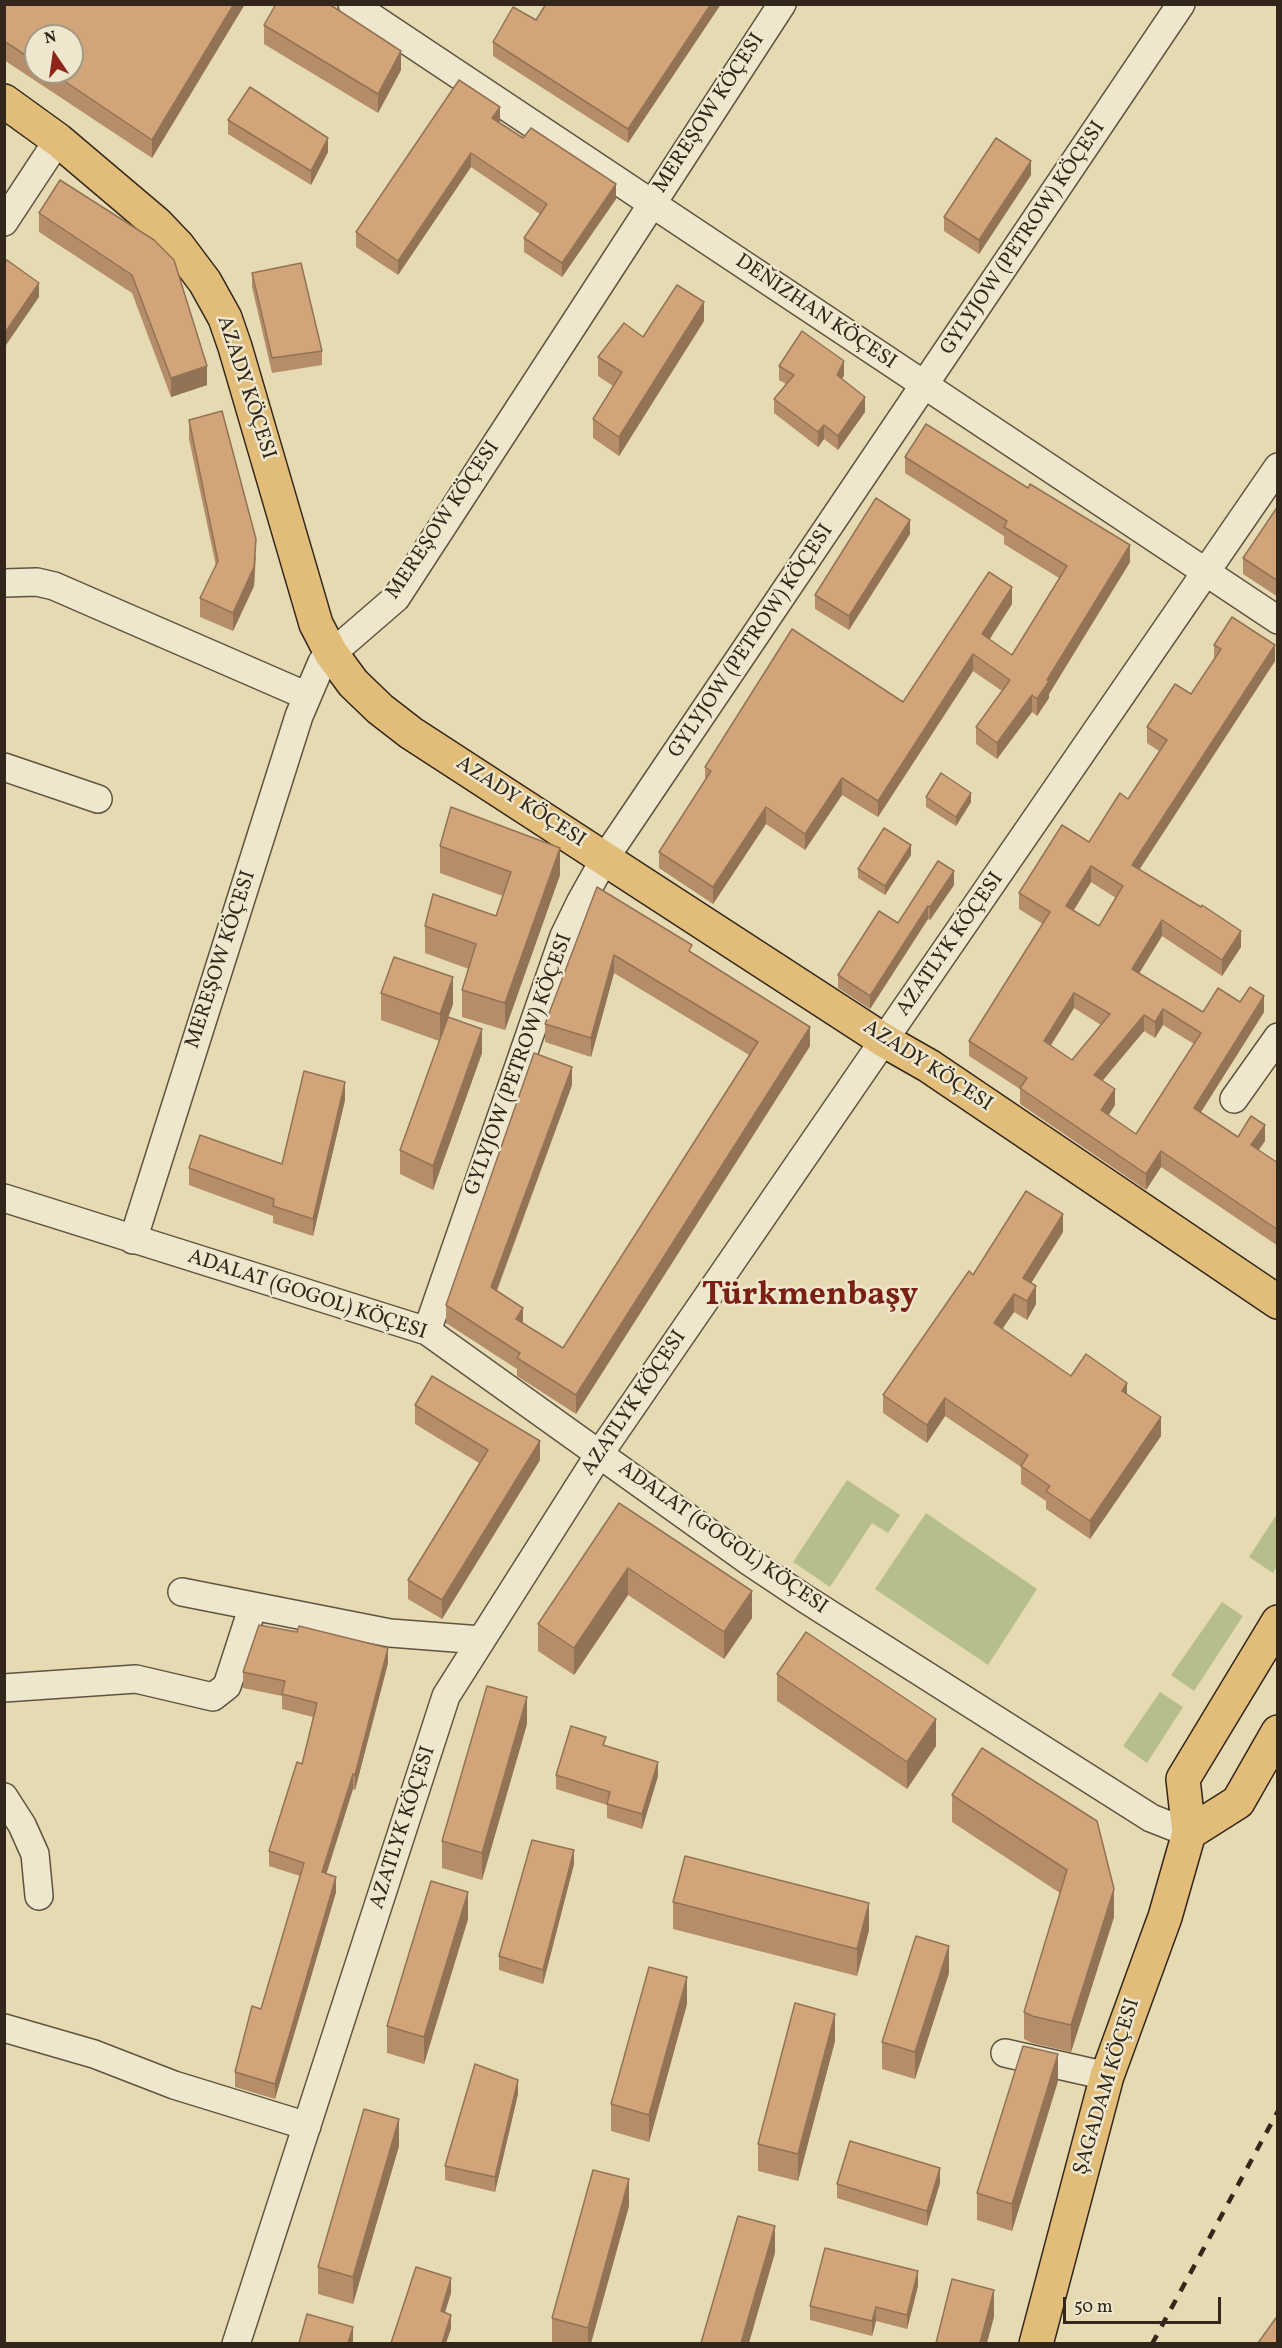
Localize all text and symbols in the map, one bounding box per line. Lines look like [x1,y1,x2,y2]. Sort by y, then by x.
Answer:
north arrow [24,24,84,84]
text: N [42,26,59,50]
street label: MEREŞOW KÖÇESI [649,29,771,199]
street label: GYLYJOW (PETROW) KÖÇESI [936,117,1112,361]
street label: DEŇIZHAN KÖÇESI [730,250,900,376]
street label: AZADY KÖÇESI [210,313,280,463]
street label: MEREŞOW KÖÇESI [382,437,506,605]
street label: GYLYJOW (PETROW) KÖÇESI [664,520,840,764]
street label: AZADY KÖÇESI [451,752,589,854]
street label: MEREŞOW KÖÇESI [181,868,263,1052]
street label: AZATLYK KÖÇESI [892,868,1010,1022]
street label: GYLYJOW (PETROW) KÖÇESI [461,931,579,1199]
street label: AZADY KÖÇESI [858,1016,996,1118]
street label: ADALAT (GOGOL) KÖÇESI [184,1245,430,1347]
district label: Türkmenbaşy [702,1278,918,1318]
street label: AZATLYK KÖÇESI [577,1326,693,1482]
street label: ADALAT (GOGOL) KÖÇESI [612,1457,832,1621]
street label: AZATLYK KÖÇESI [366,1743,442,1913]
street label: ŞAGADAM KÖÇESI [1069,1996,1147,2178]
scale bar [1066,2285,1224,2323]
text: 50 m [1074,2295,1113,2320]

